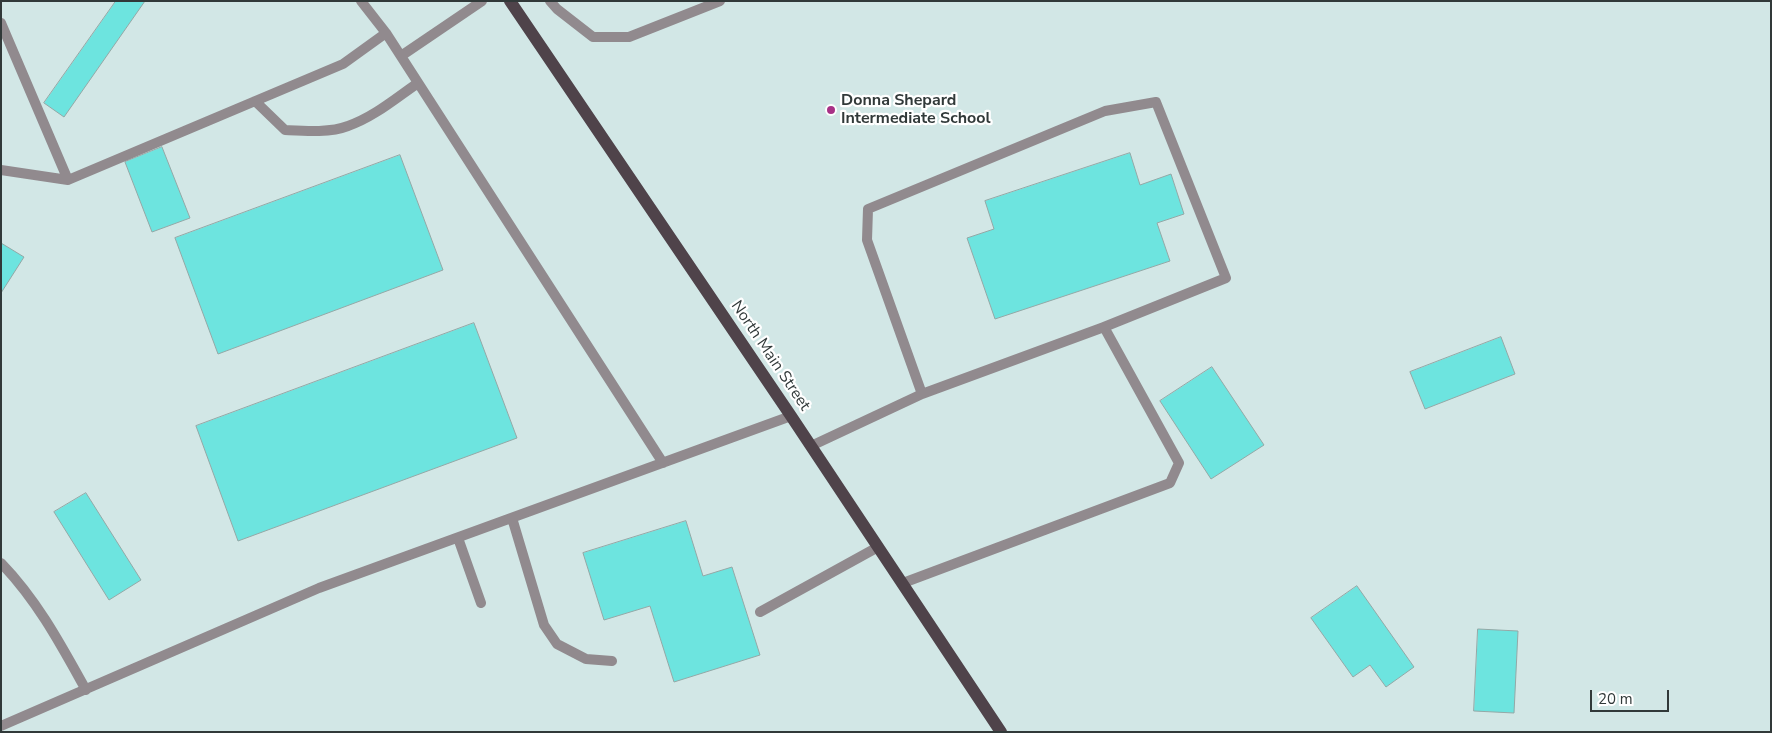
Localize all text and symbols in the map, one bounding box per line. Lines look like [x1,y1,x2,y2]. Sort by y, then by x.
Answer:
place label: Donna Shepard Intermediate School [841,91,991,129]
marker: Donna Shepard Intermediate School [825,104,837,116]
street label: North Main Street [726,297,814,415]
scale bar [1592,680,1671,712]
text: 20 m [1598,689,1633,709]

